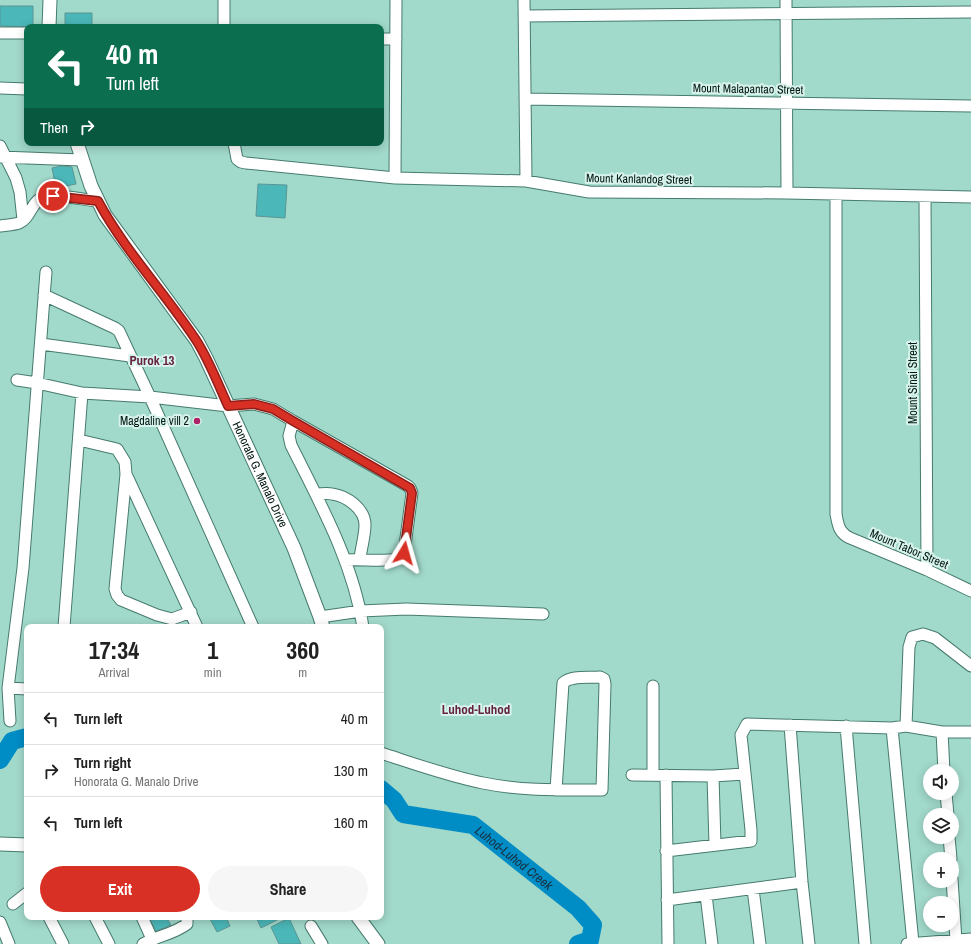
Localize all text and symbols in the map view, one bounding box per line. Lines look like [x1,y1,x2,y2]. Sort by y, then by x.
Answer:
text: 40 m [106,35,158,73]
icon: left [40,40,92,92]
text: Turn left [106,71,159,96]
street label: Mount Malapantao Street [693,80,804,98]
icon: right [76,116,98,138]
text: Then [40,117,68,138]
street label: Mount Kanlandog Street [586,170,692,188]
pin [36,179,70,213]
icon: arrive [42,185,64,207]
street label: Mount Sinai Street [905,342,921,424]
district label: Purok 13 [129,352,175,369]
place label: Magdaline vill 2 [120,413,189,429]
marker: Magdaline vill 2 [192,416,202,426]
street label: Honorata G. Manalo Drive [228,419,291,530]
street label: Mount Tabor Street [867,525,951,573]
position arrow [383,532,425,574]
text: 17:34 [89,634,139,666]
text: 1 [207,634,218,666]
text: 360 [286,634,319,666]
text: Arrival [99,664,129,681]
text: min [204,664,222,681]
text: m [298,664,307,681]
district label: Luhod-Luhod [442,701,510,718]
icon: left [40,708,62,730]
text: Turn left [74,708,122,729]
text: 40 m [341,708,368,729]
text: Turn right [74,752,131,773]
icon: right [40,760,62,782]
text: 130 m [334,760,368,781]
map controls [923,764,959,932]
button: sound [923,764,959,800]
text: Honorata G. Manalo Drive [74,773,198,790]
button: layers [923,808,959,844]
icon: left [40,812,62,834]
text: Turn left [74,812,122,833]
text: 160 m [334,812,368,833]
water label: Luhod-Luhod Creek [472,822,557,894]
button: + [923,852,959,888]
button: Exit [40,866,200,912]
button: Share [208,866,368,912]
button: − [923,896,959,932]

